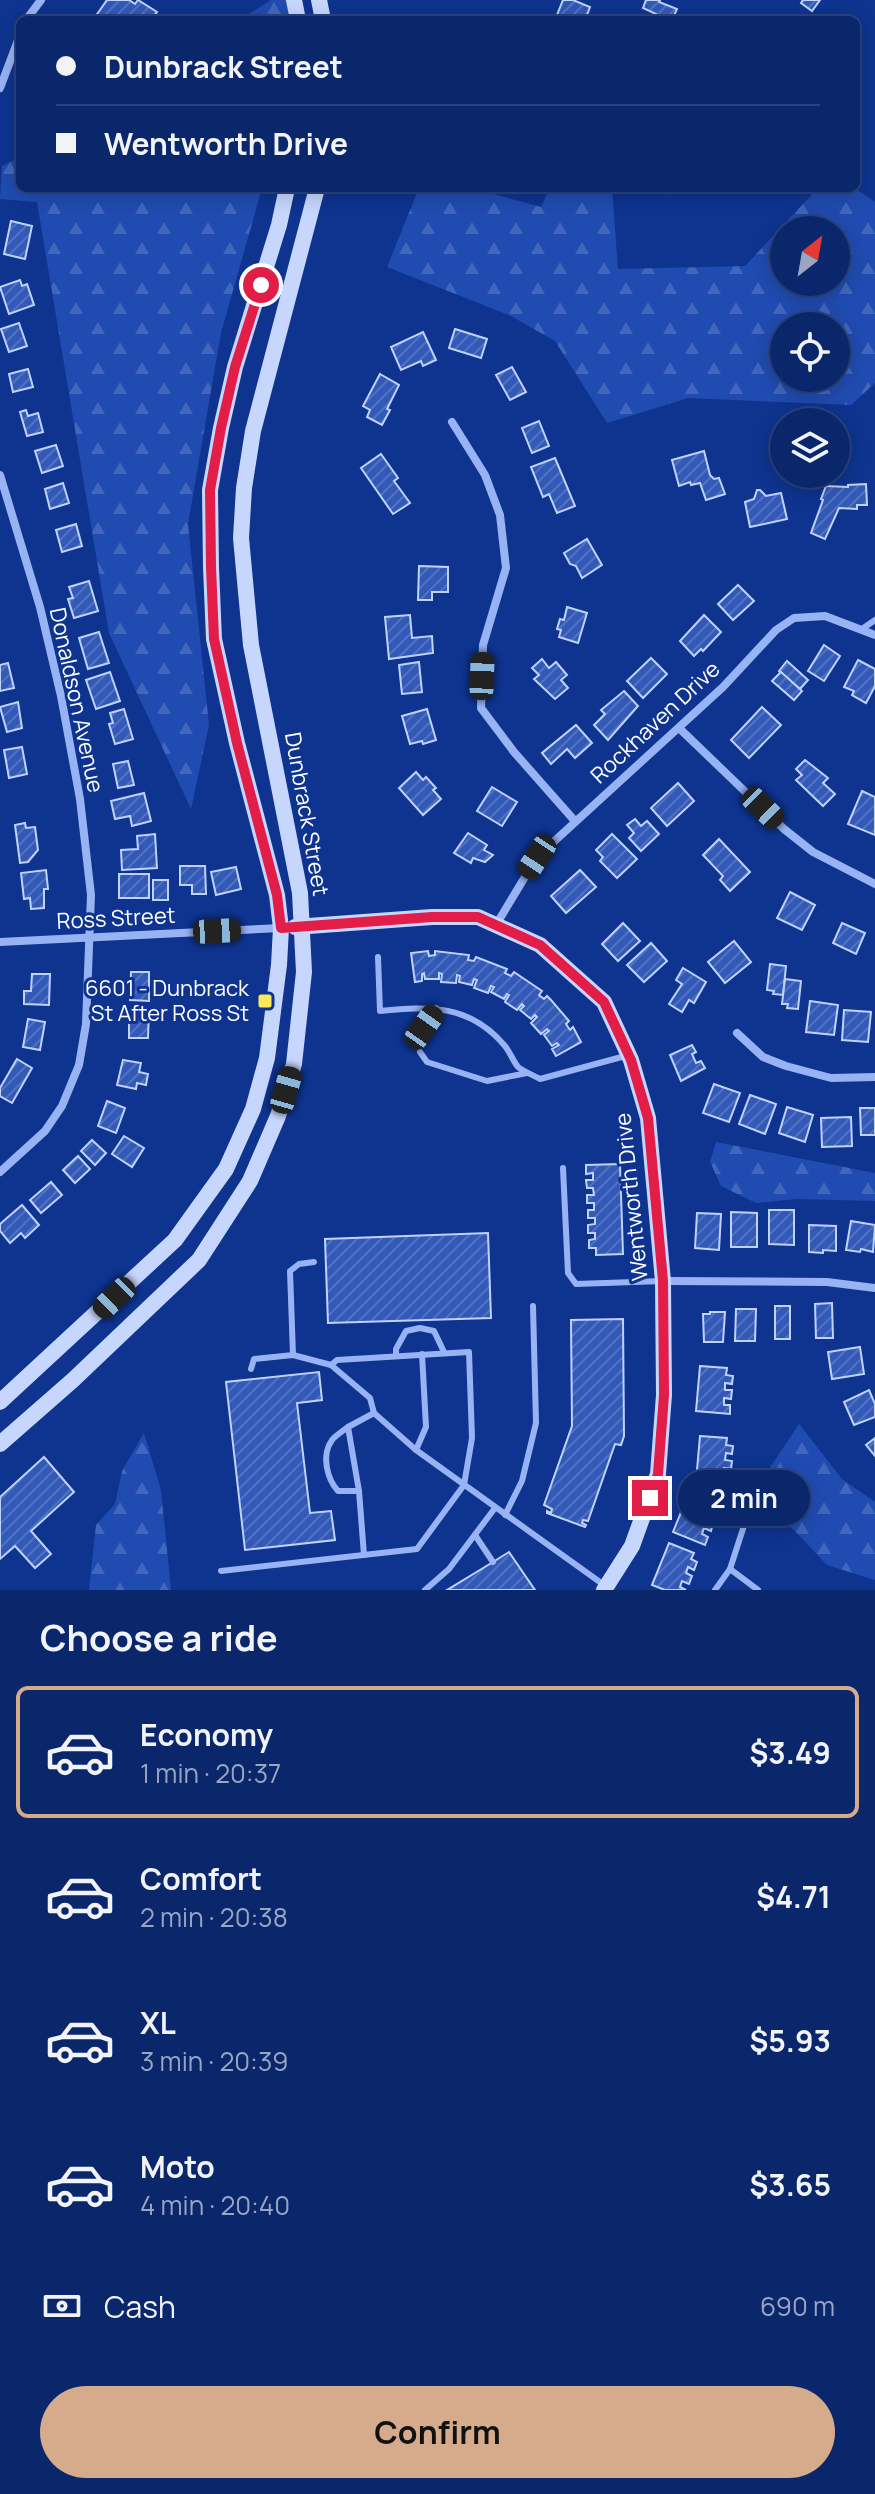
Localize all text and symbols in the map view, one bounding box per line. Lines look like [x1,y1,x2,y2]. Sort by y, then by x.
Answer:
text: Dunbrack Street [104,46,343,87]
text: Wentworth Drive [104,123,348,164]
north arrow [770,216,850,296]
map controls [770,216,850,488]
route start [243,267,279,303]
button: locate [770,312,850,392]
button: layers [770,408,850,488]
street label: Donaldson Avenue [43,605,111,795]
car [469,652,495,700]
street label: Rockhaven Drive [584,654,726,790]
street label: Dunbrack Street [278,730,336,898]
car [737,783,789,833]
car [514,830,560,884]
street label: Ross Street [56,900,176,936]
car [192,918,242,944]
place label: 6601 - Dunbrack St After Ross St [85,973,250,1028]
marker: 6601 - Dunbrack St After Ross St [256,992,274,1010]
car [400,1000,448,1054]
car [268,1064,304,1116]
street label: Wentworth Drive [607,1111,655,1282]
car [88,1273,140,1323]
callout: 2 min [678,1470,810,1526]
route end [632,1480,668,1516]
text: 2 min [710,1480,778,1516]
text: Choose a ride [40,1613,278,1662]
text: Economy [140,1714,273,1755]
icon: car [44,1716,116,1788]
text: $3.49 [749,1732,831,1773]
text: 1 min · 20:37 [140,1755,281,1791]
text: Comfort [140,1858,262,1899]
icon: car [44,1860,116,1932]
text: $4.71 [756,1876,831,1917]
text: 2 min · 20:38 [140,1899,288,1935]
text: XL [140,2002,176,2043]
icon: car [44,2004,116,2076]
text: $5.93 [749,2020,831,2061]
text: 3 min · 20:39 [140,2043,288,2079]
text: Moto [140,2146,215,2187]
icon: car [44,2148,116,2220]
text: $3.65 [749,2164,831,2205]
text: 4 min · 20:40 [140,2187,290,2223]
icon: cash [40,2284,84,2328]
text: Cash [104,2286,176,2327]
text: 690 m [760,2288,835,2324]
button: Confirm [40,2386,835,2478]

